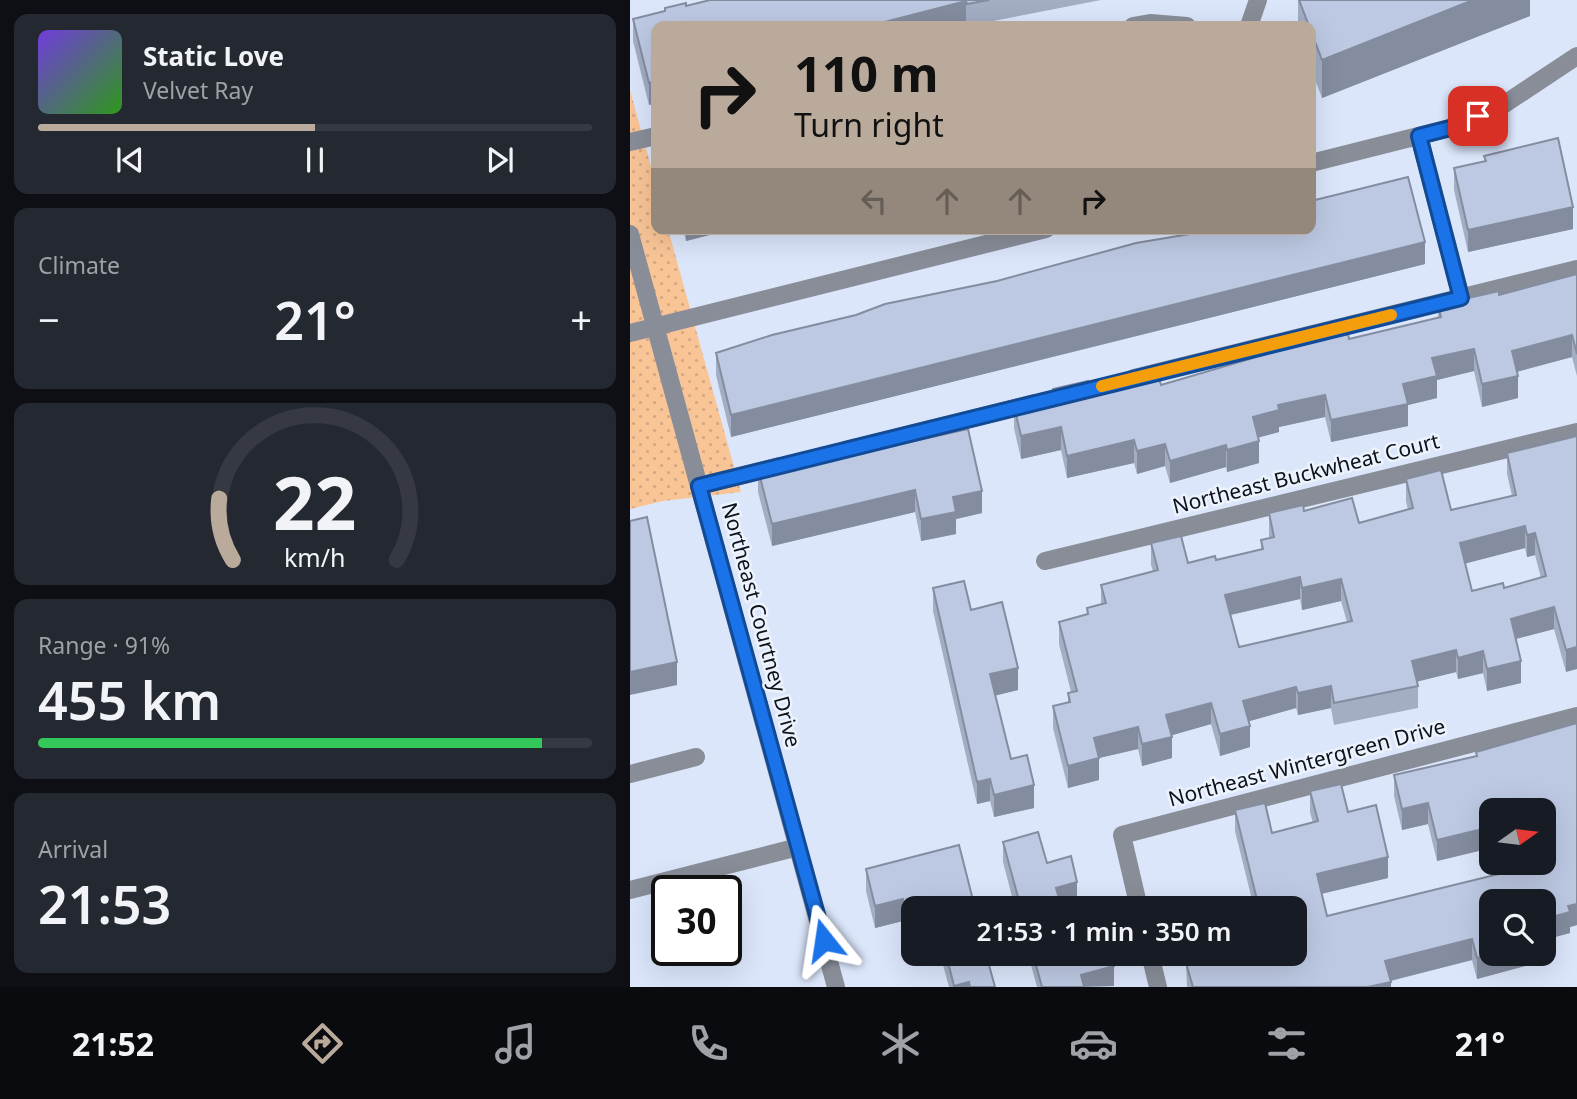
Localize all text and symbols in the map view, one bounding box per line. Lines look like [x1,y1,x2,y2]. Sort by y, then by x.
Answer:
text: Static Love [143,38,284,74]
text: 110 m [794,40,939,106]
icon: right [679,49,770,140]
text: Velvet Ray [143,74,253,106]
pin [1448,86,1508,146]
icon: arrive [1459,97,1497,135]
text: Turn right [794,103,944,146]
icon: previous [111,141,149,179]
icon: pause [296,141,334,179]
icon: next [481,141,519,179]
icon: left [855,182,893,220]
icon: ahead [928,182,966,220]
icon: ahead [1001,182,1039,220]
icon: right [1074,182,1112,220]
text: Climate [38,249,120,281]
text: 21° [274,284,356,355]
text: − [38,293,60,345]
text: + [570,293,592,345]
street label: Northeast Buckwheat Court [1169,426,1442,520]
text: 22 [273,452,357,551]
street label: Northeast Courtney Drive [716,499,808,750]
text: km/h [284,539,346,573]
text: Range · 91% [38,629,170,661]
text: 455 km [38,664,221,735]
street label: Northeast Wintergreen Drive [1165,712,1448,813]
north arrow [1479,798,1556,875]
map controls [1479,798,1556,966]
text: Arrival [38,833,108,865]
text: 21:53 [38,868,171,939]
speed limit sign: 30 [651,875,742,966]
button: search [1479,889,1556,966]
position arrow [787,903,861,977]
text: 21:53 · 1 min · 350 m [977,913,1231,949]
icon: directions [298,1019,347,1068]
icon: music [491,1019,540,1068]
icon: phone [684,1019,733,1068]
icon: climate [876,1019,925,1068]
icon: car [1069,1019,1118,1068]
icon: filters [1262,1019,1311,1068]
text: 21:52 [72,1022,154,1065]
text: 21° [1455,1022,1505,1065]

